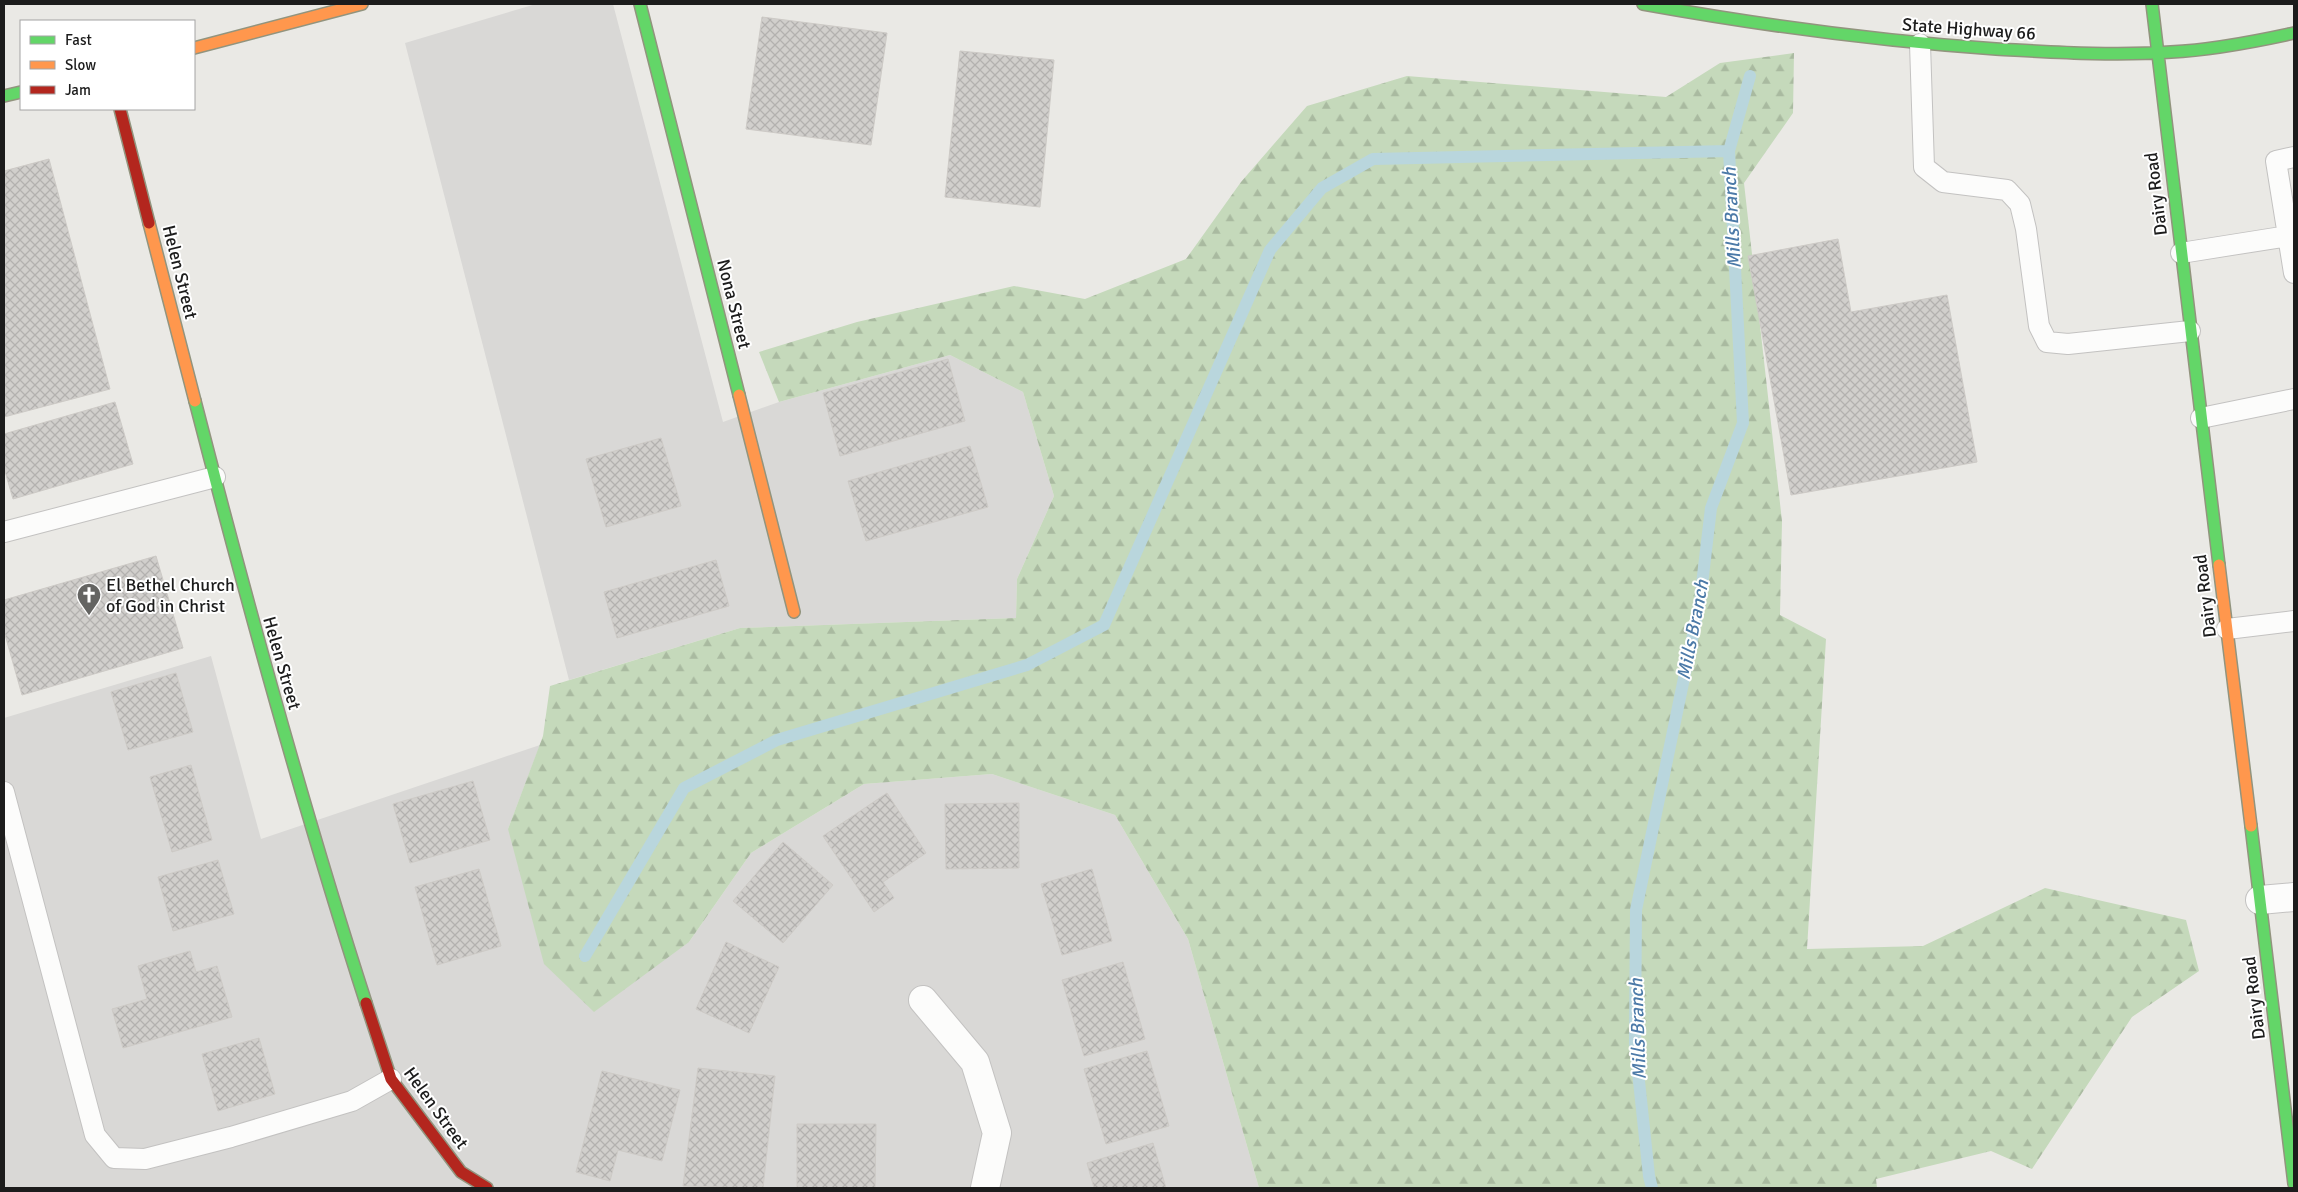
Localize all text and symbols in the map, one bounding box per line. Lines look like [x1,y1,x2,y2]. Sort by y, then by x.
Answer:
street label: State Highway 66 [1901,13,2037,45]
legend [20,20,195,110]
text: Fast [65,31,92,49]
text: Slow [65,56,96,74]
text: Jam [65,81,91,99]
street label: Dairy Road [2140,151,2172,237]
water label: Mills Branch [1717,166,1747,269]
street label: Helen Street [158,223,202,321]
street label: Nona Street [712,257,756,351]
street label: Dairy Road [2189,553,2221,639]
place label: El Bethel Church of God in Christ [106,574,235,617]
water label: Mills Branch [1672,577,1715,682]
church icon: El Bethel Church of God in Christ [76,582,102,616]
street label: Helen Street [258,614,306,712]
street label: Dairy Road [2238,955,2270,1041]
water label: Mills Branch [1624,977,1652,1080]
street label: Helen Street [399,1063,473,1153]

